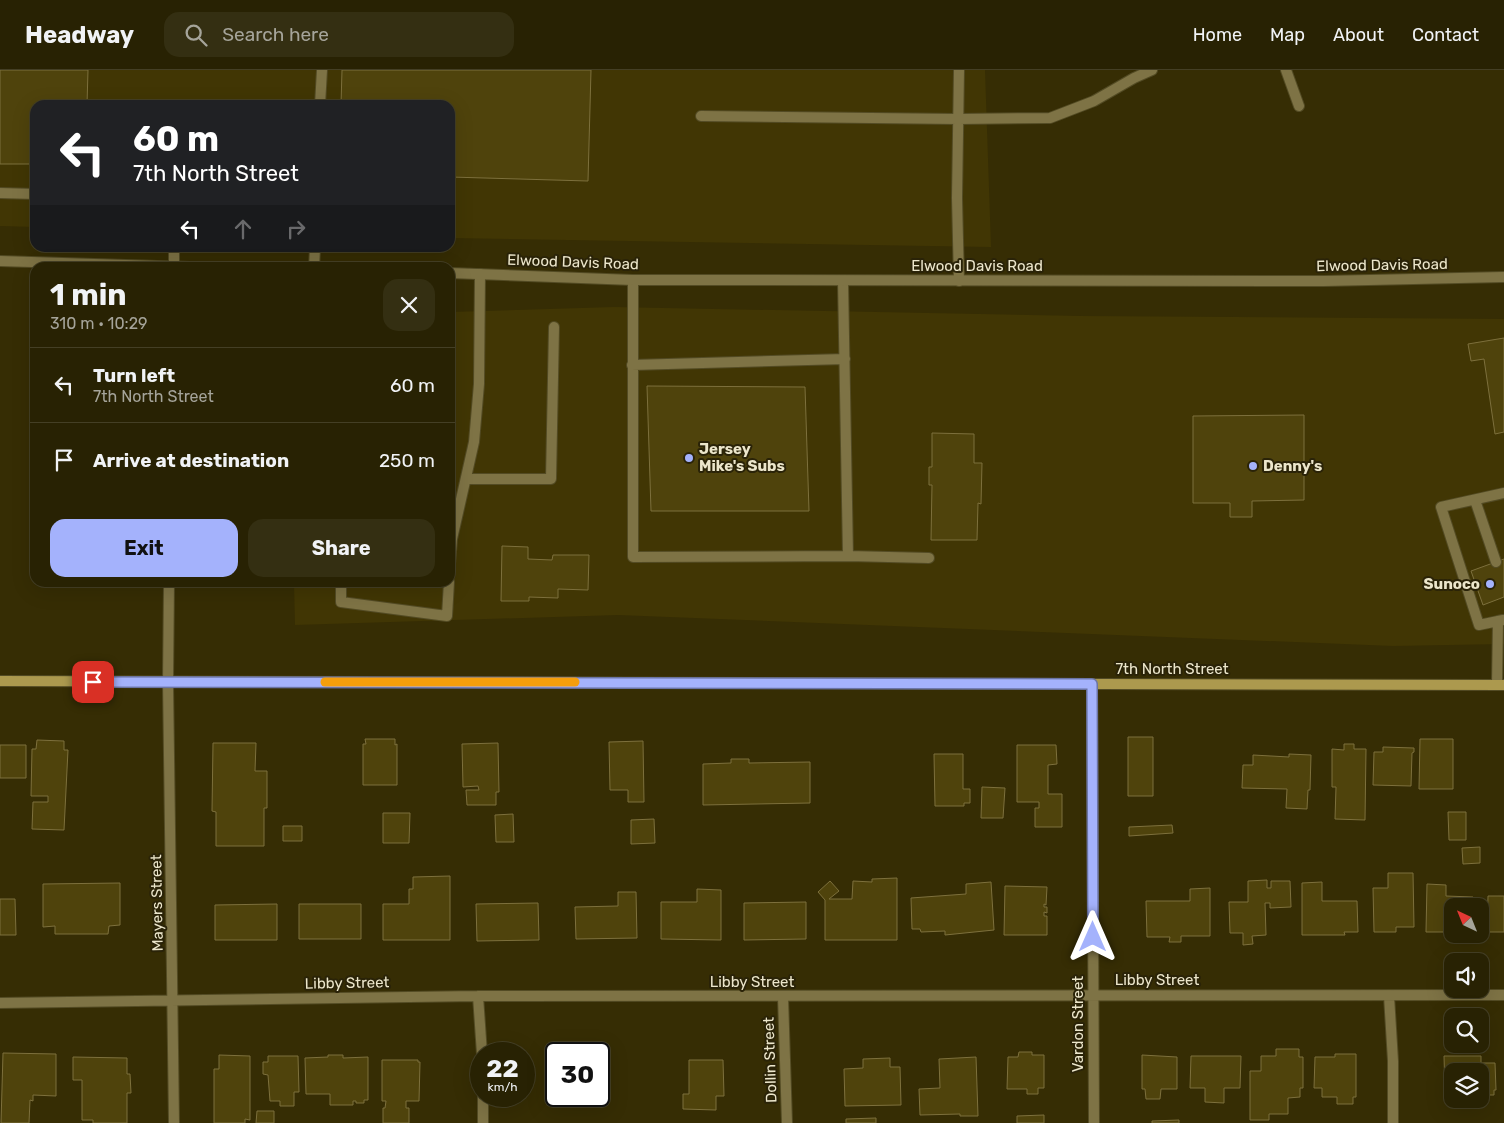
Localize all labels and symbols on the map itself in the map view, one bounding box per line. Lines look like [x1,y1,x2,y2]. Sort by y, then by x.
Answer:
street label: Elwood Davis Road [507,251,639,273]
street label: Elwood Davis Road [1316,255,1448,275]
street label: Elwood Davis Road [911,257,1043,275]
place label: Jersey Mike's Subs [699,440,785,475]
marker: Jersey Mike's Subs [683,452,695,464]
place label: Denny's [1263,457,1322,475]
marker: Denny's [1247,460,1259,472]
place label: Sunoco [1424,575,1480,593]
marker: Sunoco [1484,578,1496,590]
street label: 7th North Street [1115,660,1229,678]
pin [72,661,114,703]
street label: Mayers Street [147,854,167,952]
north arrow [1444,898,1489,942]
position arrow [1066,910,1118,962]
street label: Libby Street [1115,971,1199,989]
street label: Libby Street [305,973,390,993]
street label: Libby Street [710,973,794,991]
street label: Vardon Street [1069,976,1087,1072]
street label: Dollin Street [760,1017,780,1103]
speed limit sign: 30 [545,1042,610,1107]

